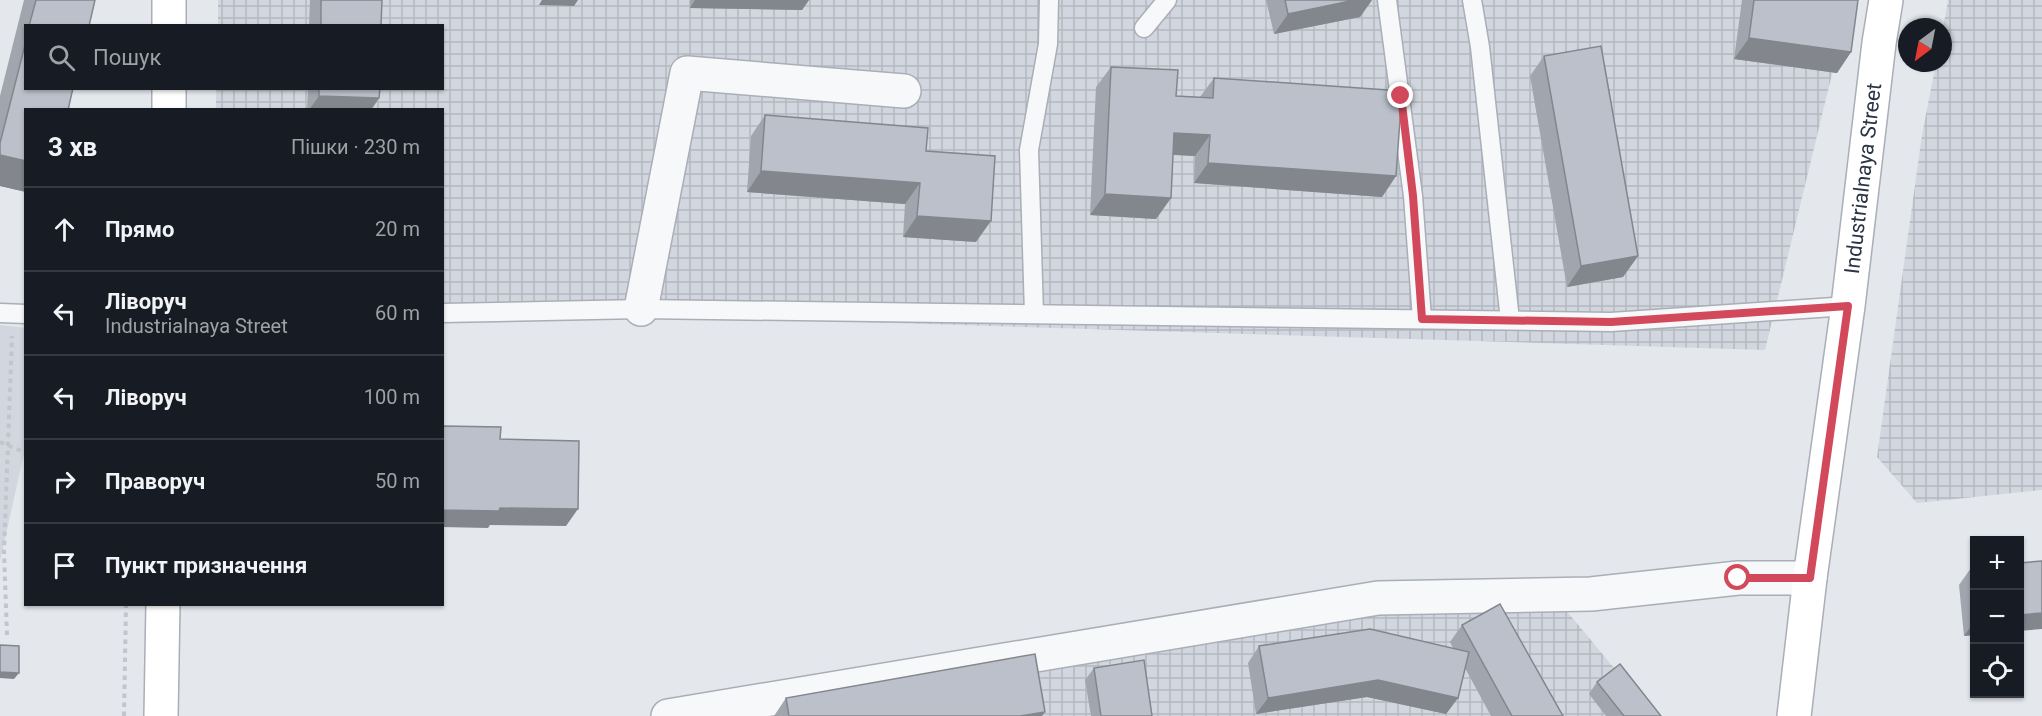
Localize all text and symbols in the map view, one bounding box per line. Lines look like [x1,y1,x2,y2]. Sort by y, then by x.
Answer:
north arrow [1898,18,1952,72]
search box [24,24,444,90]
icon: search [45,41,78,74]
text: Пошук [93,45,161,70]
route end [1387,82,1413,108]
street label: Industrialnaya Street [1840,82,1886,275]
text: 3 хв [48,132,97,162]
text: Пішки · 230 m [291,135,420,159]
icon: ahead [48,213,81,246]
text: Прямо [105,217,174,242]
text: 20 m [375,217,420,241]
text: Ліворуч [105,289,187,314]
icon: left [48,297,81,330]
text: 60 m [375,301,420,325]
text: Industrialnaya Street [105,314,288,338]
icon: left [48,381,81,414]
text: Ліворуч [105,385,187,410]
text: 100 m [364,385,420,409]
icon: right [48,465,81,498]
text: Праворуч [105,469,205,494]
text: 50 m [375,469,420,493]
map controls [1970,536,2024,698]
button: + [1970,536,2024,590]
icon: arrive [48,549,81,582]
text: Пункт призначення [105,553,307,578]
route start [1724,564,1750,590]
button: − [1970,590,2024,644]
button: locate [1970,644,2024,698]

